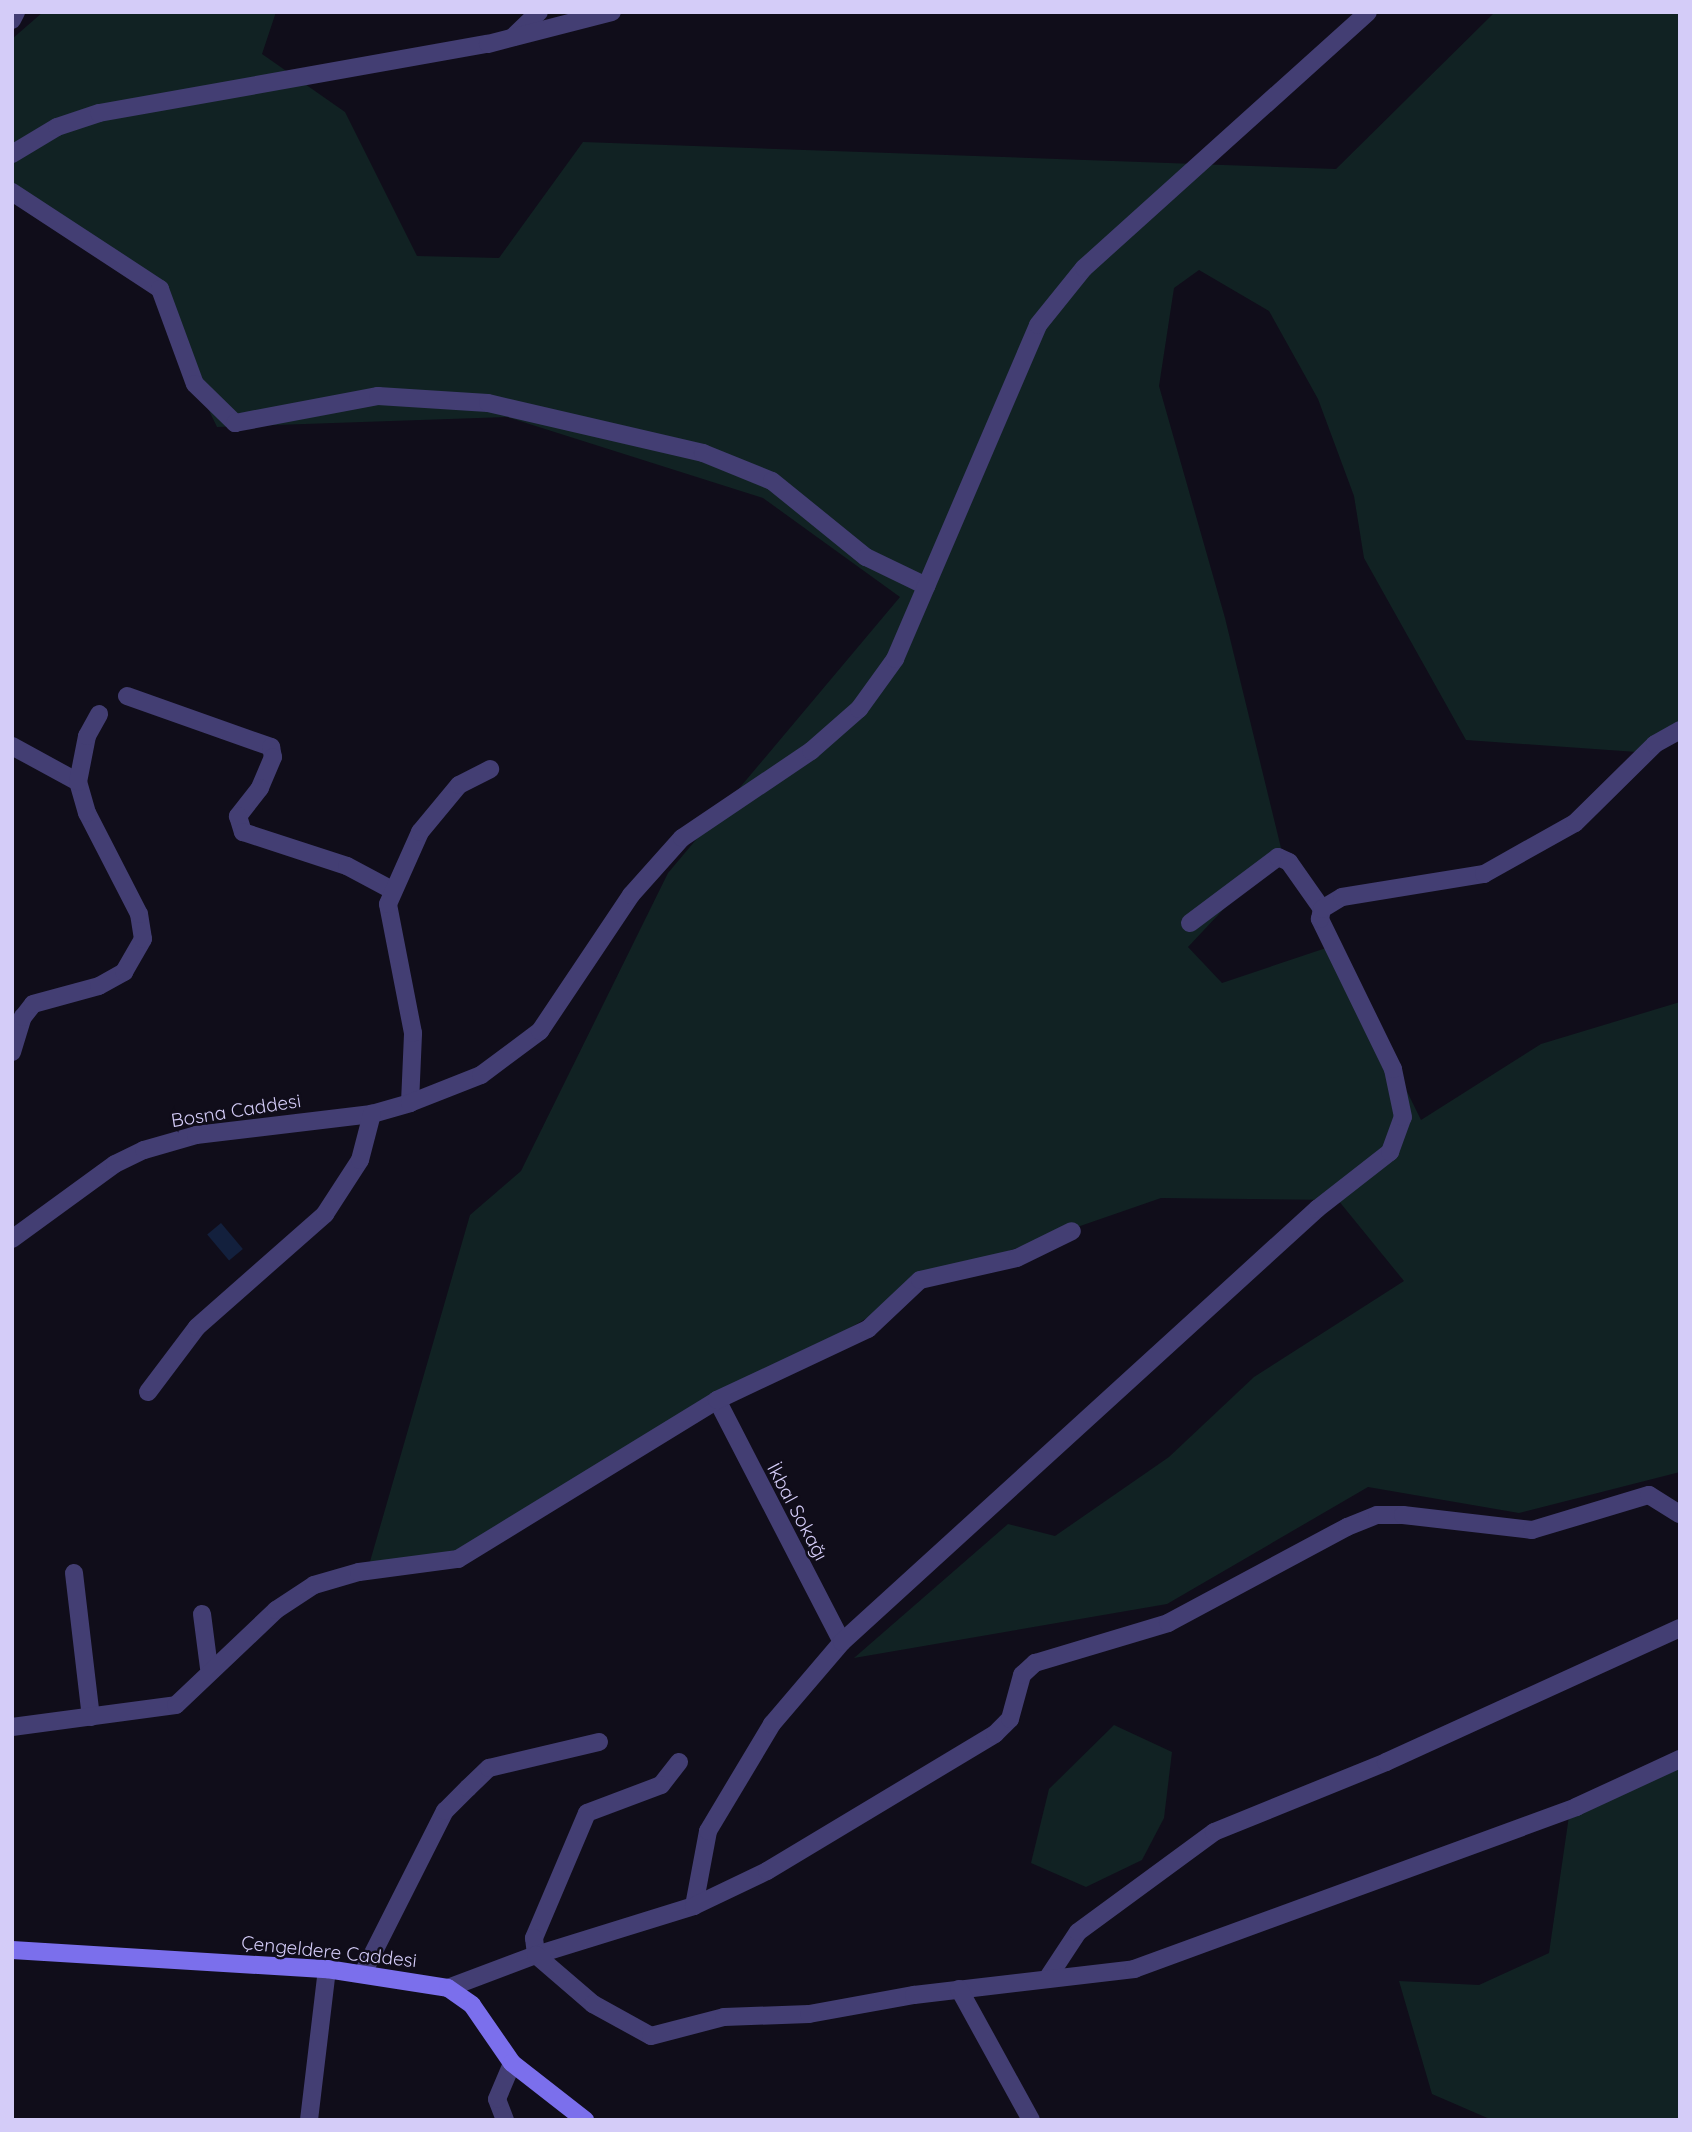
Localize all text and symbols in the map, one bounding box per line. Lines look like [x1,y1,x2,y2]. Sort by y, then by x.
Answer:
street label: Bosna Caddesi [169,1089,303,1133]
street label: İkbal Sokağı [762,1459,832,1565]
street label: Çengeldere Caddesi [240,1931,418,1973]

